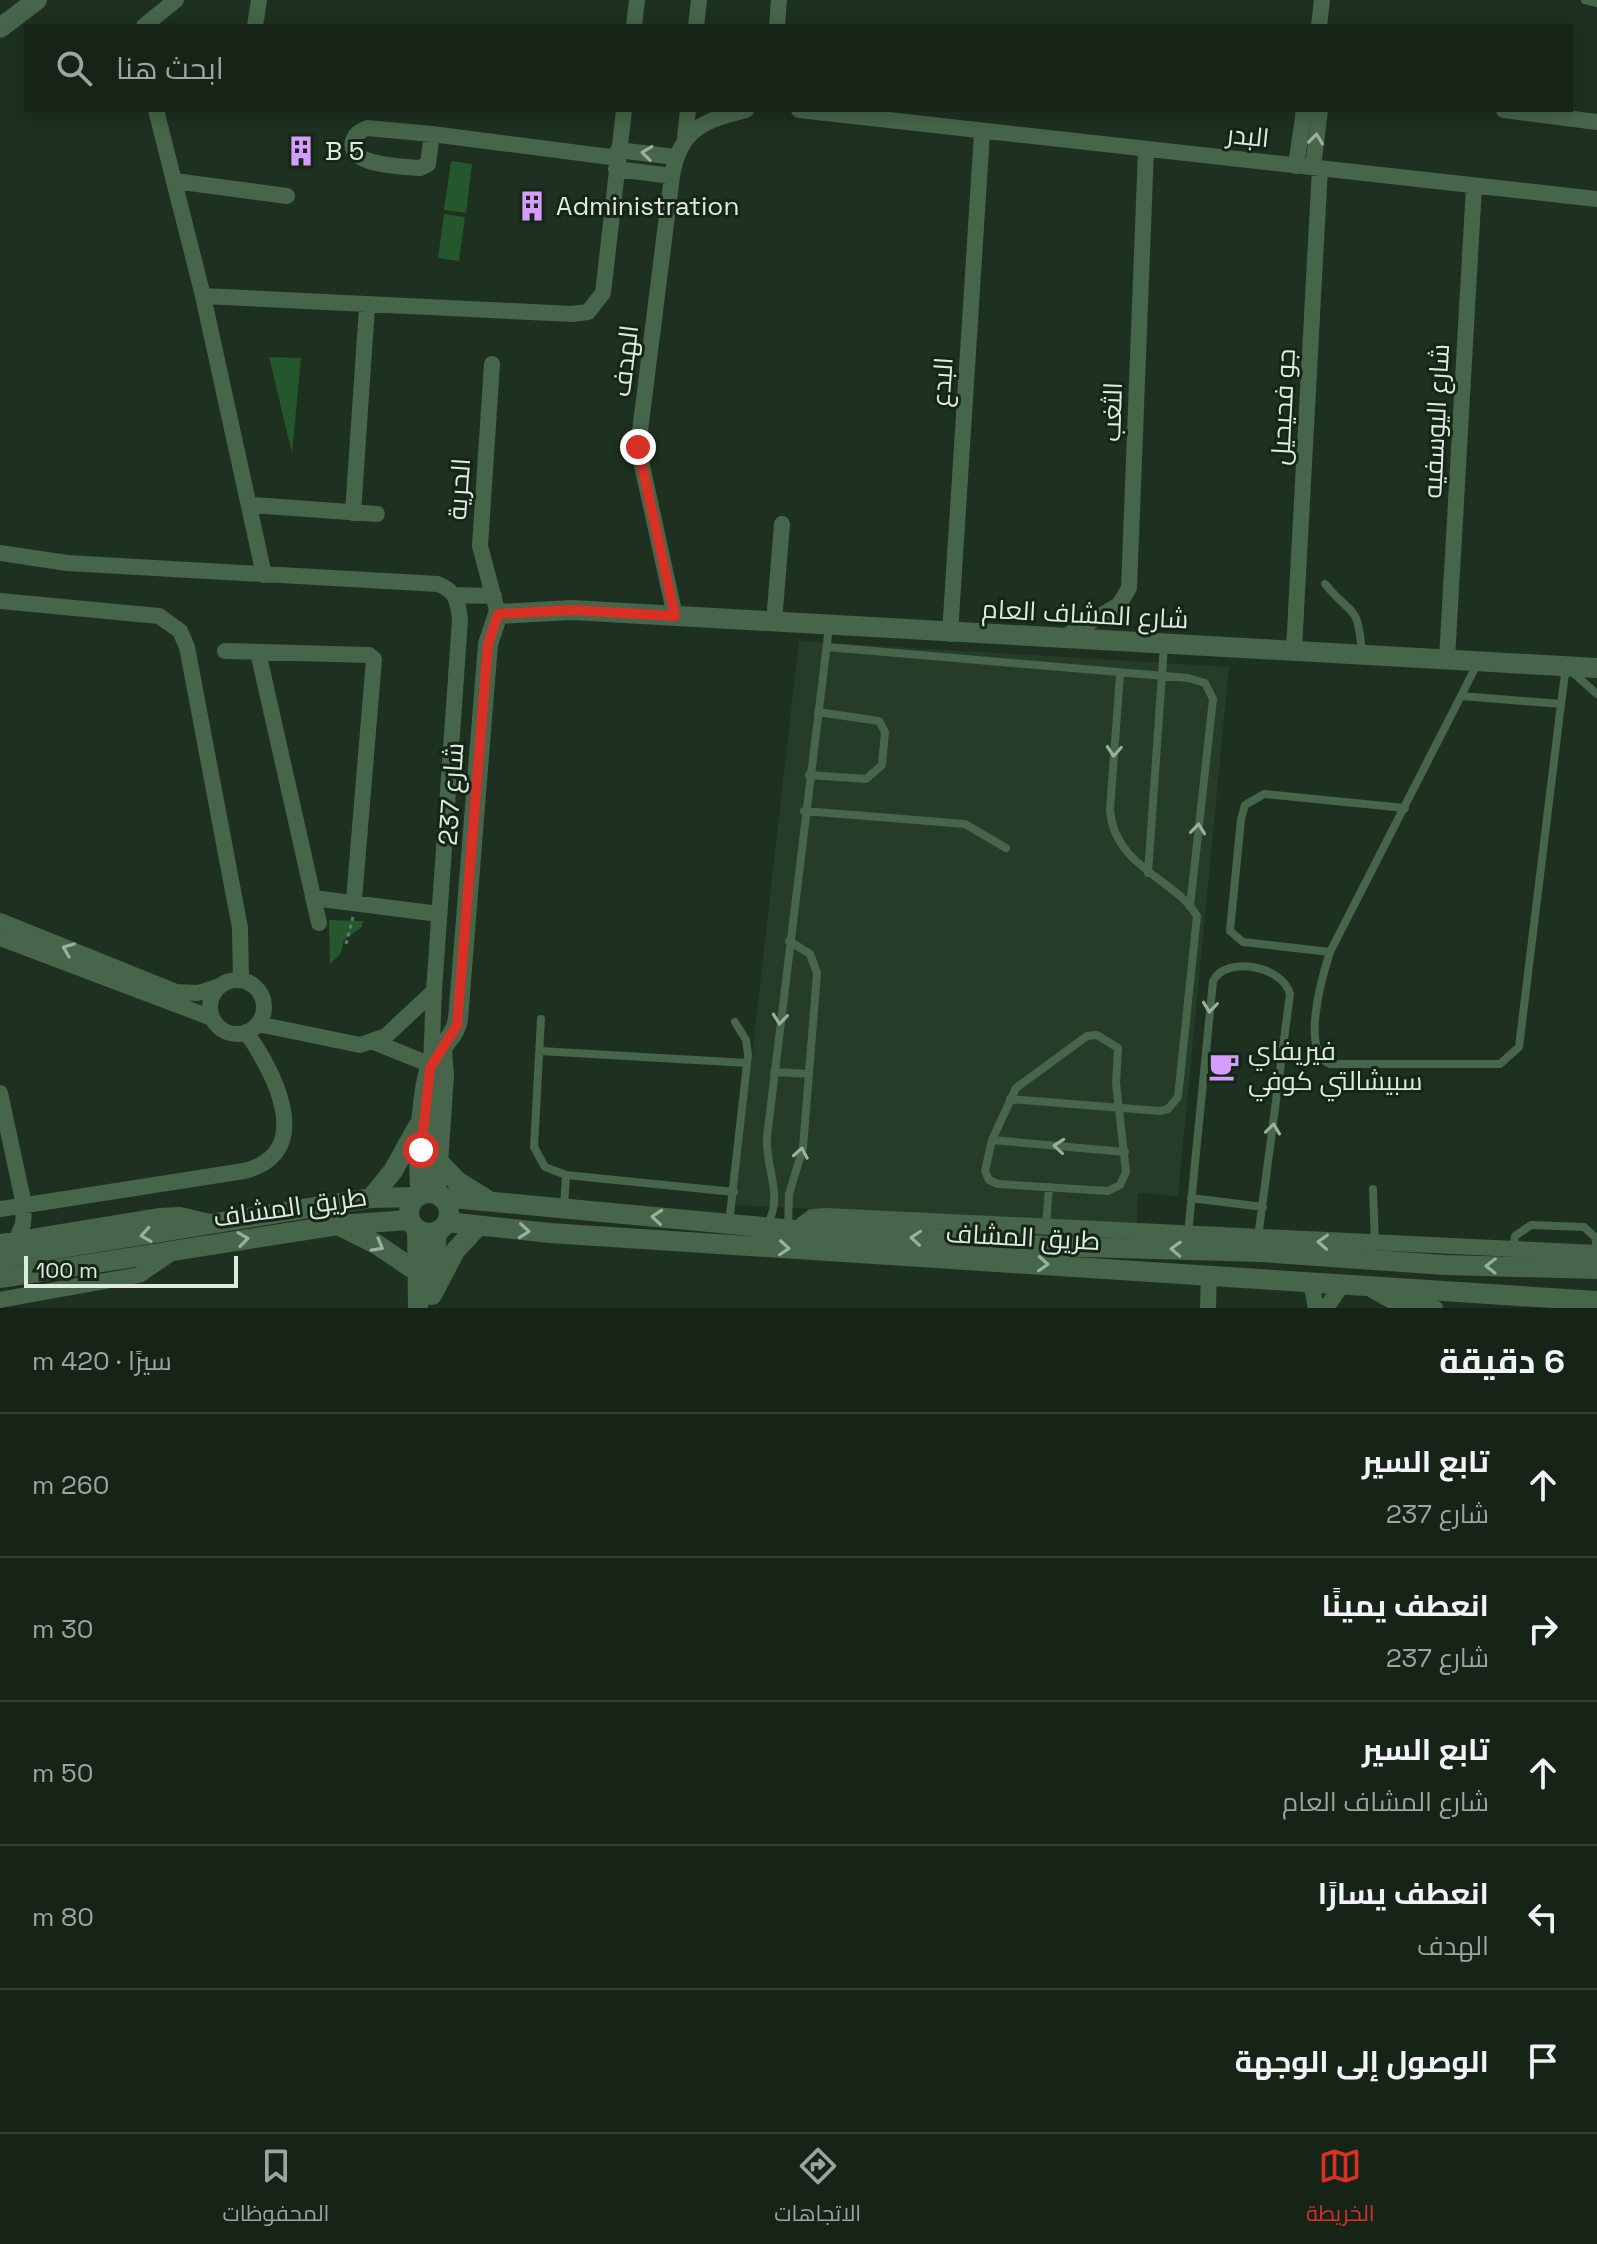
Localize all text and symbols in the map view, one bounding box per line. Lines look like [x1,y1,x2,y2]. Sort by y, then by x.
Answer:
search box [24,24,1573,112]
icon: search [52,46,96,90]
text: ابحث هنا [116,49,224,88]
street label: البدر [1223,117,1271,155]
one-way arrow [1307,132,1324,145]
building icon: B 5 [284,134,318,168]
place label: B 5 [325,134,364,168]
one-way arrow [640,145,653,162]
building icon: Administration [515,189,549,223]
place label: Administration [556,189,739,223]
street label: الهدف [604,323,646,399]
street label: شارع اليوسفيه [1415,343,1457,499]
street label: جو فحيحيل [1263,348,1303,466]
street label: البدع [923,356,961,408]
street label: الثغب [1094,382,1130,442]
route end [620,429,656,465]
street label: الحرية [440,457,478,521]
street label: شارع المشاف العام [981,592,1189,637]
street label: شارع 237 [430,741,472,847]
one-way arrow [1106,745,1123,758]
one-way arrow [1190,822,1207,835]
one-way arrow [62,942,76,959]
one-way arrow [1202,1001,1219,1014]
one-way arrow [772,1013,789,1026]
place label: فيريفاي سبيشالتي كوفي [1248,1034,1422,1102]
cafe icon: فيريفاي سبيشالتي كوفي [1207,1049,1241,1083]
one-way arrow [1264,1123,1281,1136]
route start [403,1132,439,1168]
one-way arrow [1052,1137,1065,1154]
one-way arrow [792,1147,809,1160]
street label: طريق المشاف [211,1179,369,1235]
one-way arrow [650,1209,663,1226]
street label: طريق المشاف [945,1216,1101,1258]
one-way arrow [518,1222,531,1239]
one-way arrow [140,1225,153,1242]
one-way arrow [909,1230,922,1247]
one-way arrow [236,1231,250,1248]
one-way arrow [1316,1234,1329,1251]
one-way arrow [370,1236,384,1251]
one-way arrow [778,1239,791,1256]
one-way arrow [1169,1241,1182,1258]
scale bar [24,1252,238,1288]
text: 100 m [36,1256,98,1284]
one-way arrow [1037,1256,1050,1273]
one-way arrow [1484,1257,1497,1274]
text: 6 دقيقة [1439,1340,1565,1383]
text: سيرًا · 420 m [32,1344,172,1378]
text: تابع السير [1362,1442,1489,1481]
icon: ahead [1521,1463,1565,1507]
text: 260 m [32,1468,109,1502]
text: شارع 237 [1386,1497,1489,1531]
text: انعطف يمينًا [1321,1586,1489,1625]
icon: right [1521,1607,1565,1651]
text: 30 m [32,1612,93,1646]
text: شارع 237 [1386,1641,1489,1675]
text: تابع السير [1362,1730,1489,1769]
icon: ahead [1521,1751,1565,1795]
text: 50 m [32,1756,93,1790]
text: شارع المشاف العام [1282,1785,1489,1819]
text: انعطف يسارًا [1318,1874,1489,1913]
icon: left [1521,1895,1565,1939]
text: 80 m [32,1900,94,1934]
text: الهدف [1417,1929,1489,1963]
icon: arrive [1521,2039,1565,2083]
text: الوصول إلى الوجهة [1235,2042,1489,2081]
tab: المحفوظات [222,2144,329,2234]
tab: الاتجاهات [774,2144,861,2234]
tab: الخريطة [1306,2144,1375,2234]

